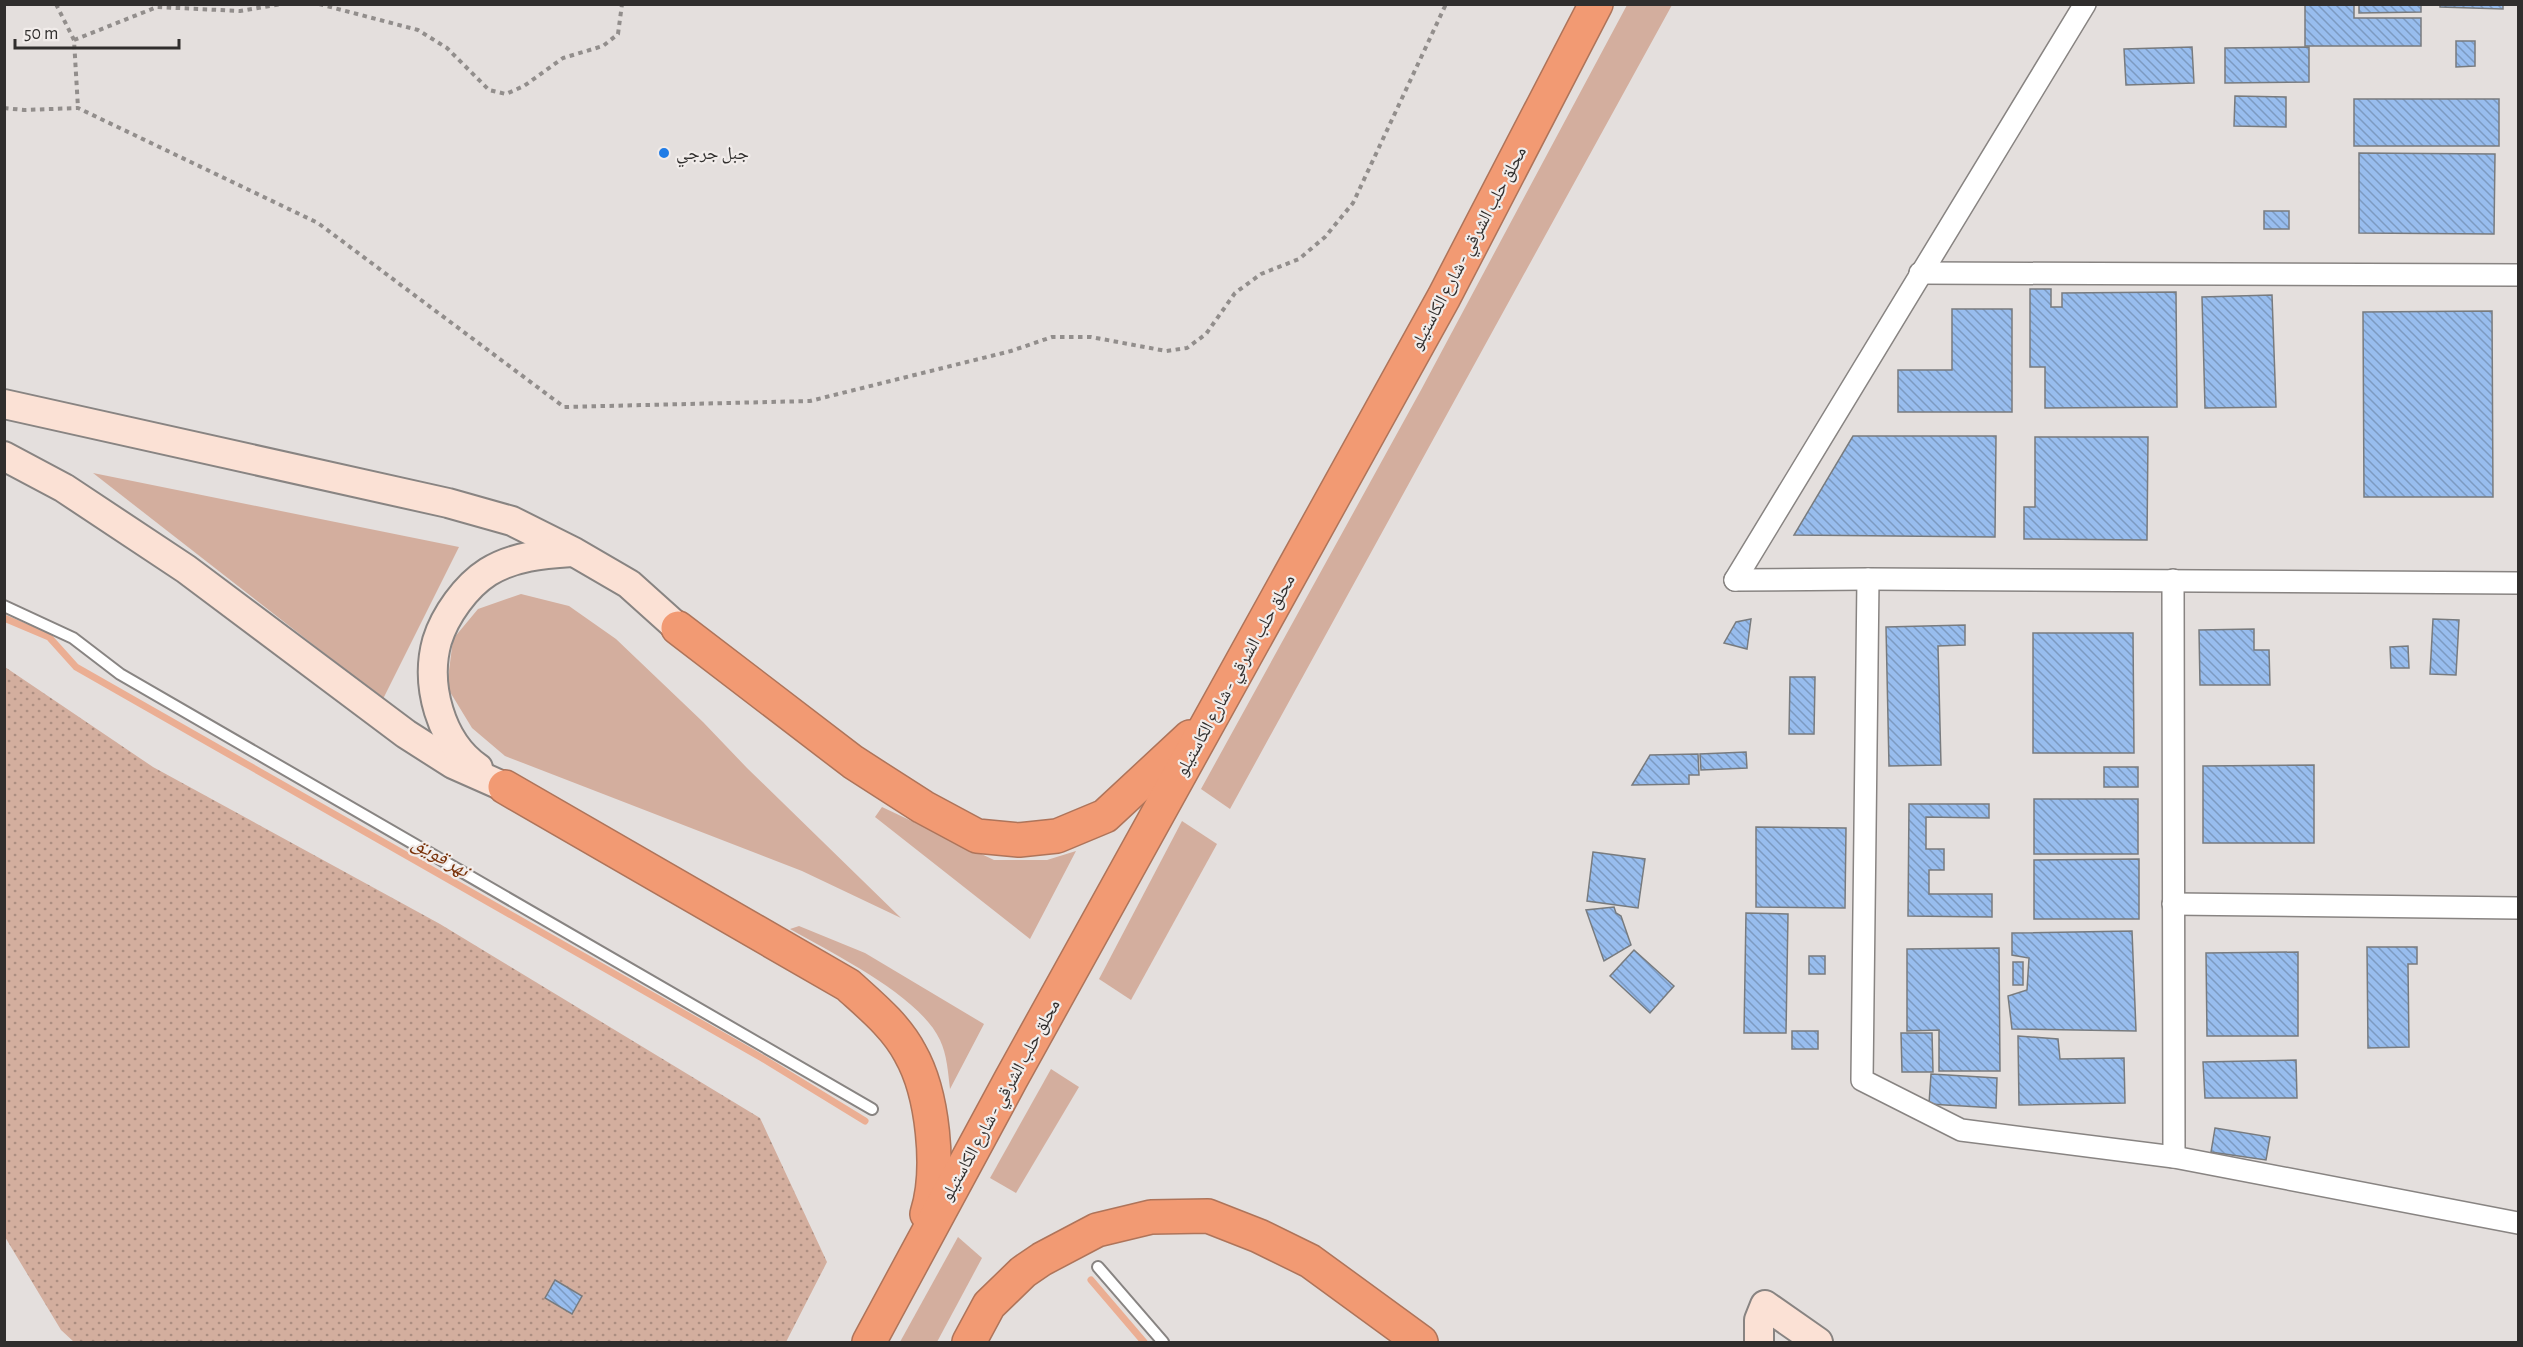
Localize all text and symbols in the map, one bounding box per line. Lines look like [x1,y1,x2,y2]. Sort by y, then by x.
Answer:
scale bar [15,12,178,50]
text: 50 m [24,25,58,43]
street label: محلق حلب الشرقي - شارع الكاستيلو [1408,144,1534,355]
place label: جبل جرجي [676,145,749,168]
marker: جبل جرجي [657,146,671,160]
street label: محلق حلب الشرقي - شارع الكاستيلو [1173,572,1303,781]
water label: نهر قويق [408,833,475,884]
street label: محلق حلب الشرقي - شارع الكاستيلو [938,997,1068,1206]

